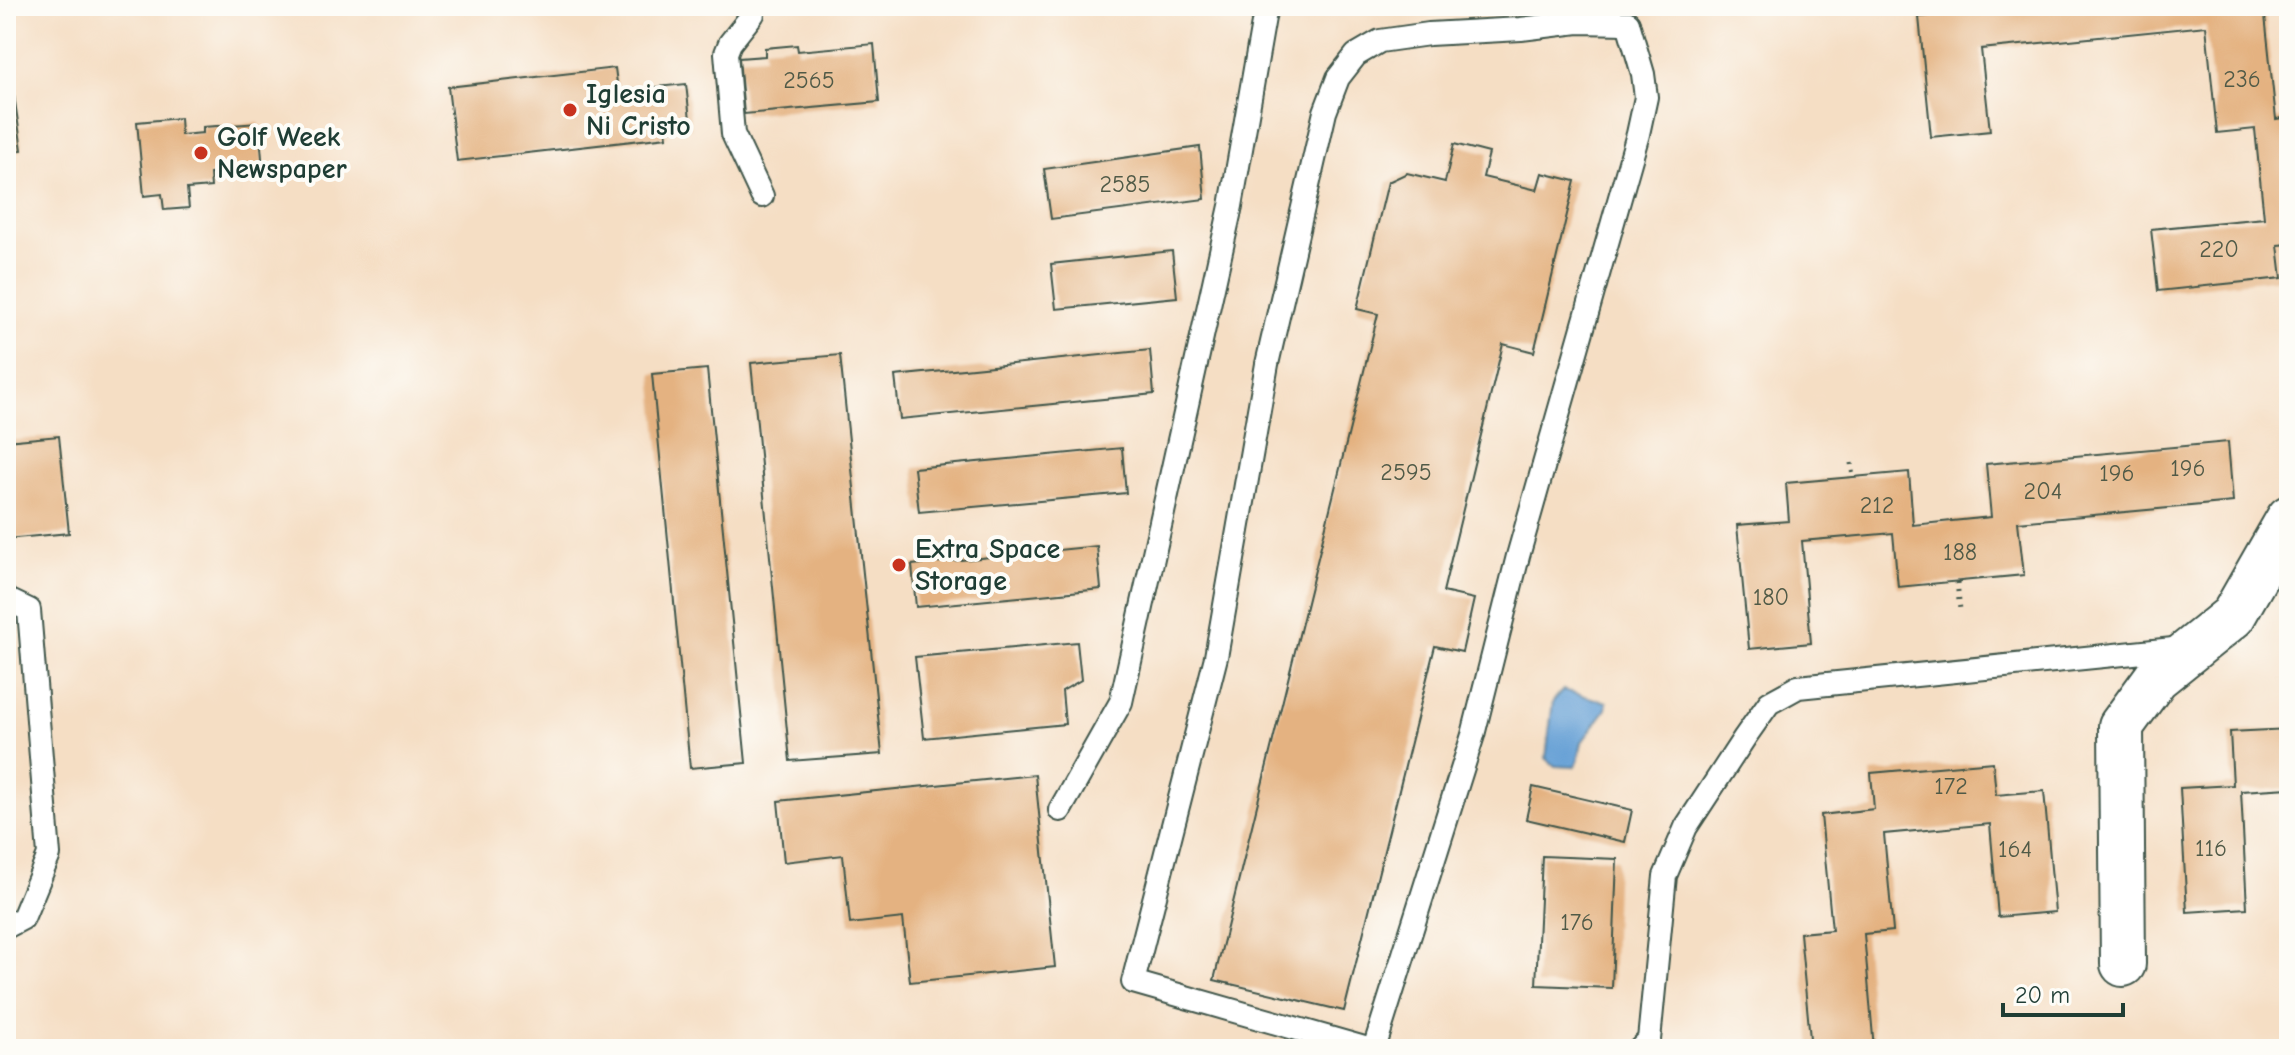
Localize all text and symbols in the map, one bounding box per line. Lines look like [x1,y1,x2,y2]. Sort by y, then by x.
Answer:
house number: 236 [2223,65,2261,93]
house number: 2565 [783,66,835,94]
place label: Iglesia Ni Cristo [586,78,691,142]
marker: Iglesia Ni Cristo [561,101,579,119]
place label: Golf Week Newspaper [217,121,347,185]
marker: Golf Week Newspaper [192,144,210,162]
house number: 2585 [1100,170,1150,198]
house number: 220 [2199,235,2239,263]
house number: 196 [2170,454,2206,482]
house number: 2595 [1380,458,1432,486]
house number: 196 [2099,459,2135,487]
house number: 204 [2024,477,2062,505]
house number: 212 [1860,491,1894,519]
place label: Extra Space Storage [915,533,1060,597]
house number: 188 [1943,538,1977,566]
marker: Extra Space Storage [890,556,908,574]
house number: 180 [1753,583,1789,611]
house number: 172 [1934,772,1968,800]
house number: 116 [2195,834,2227,862]
house number: 164 [1998,835,2032,863]
house number: 176 [1560,908,1594,936]
scale bar [2003,967,2123,1017]
text: 20 m [2015,981,2070,1009]

